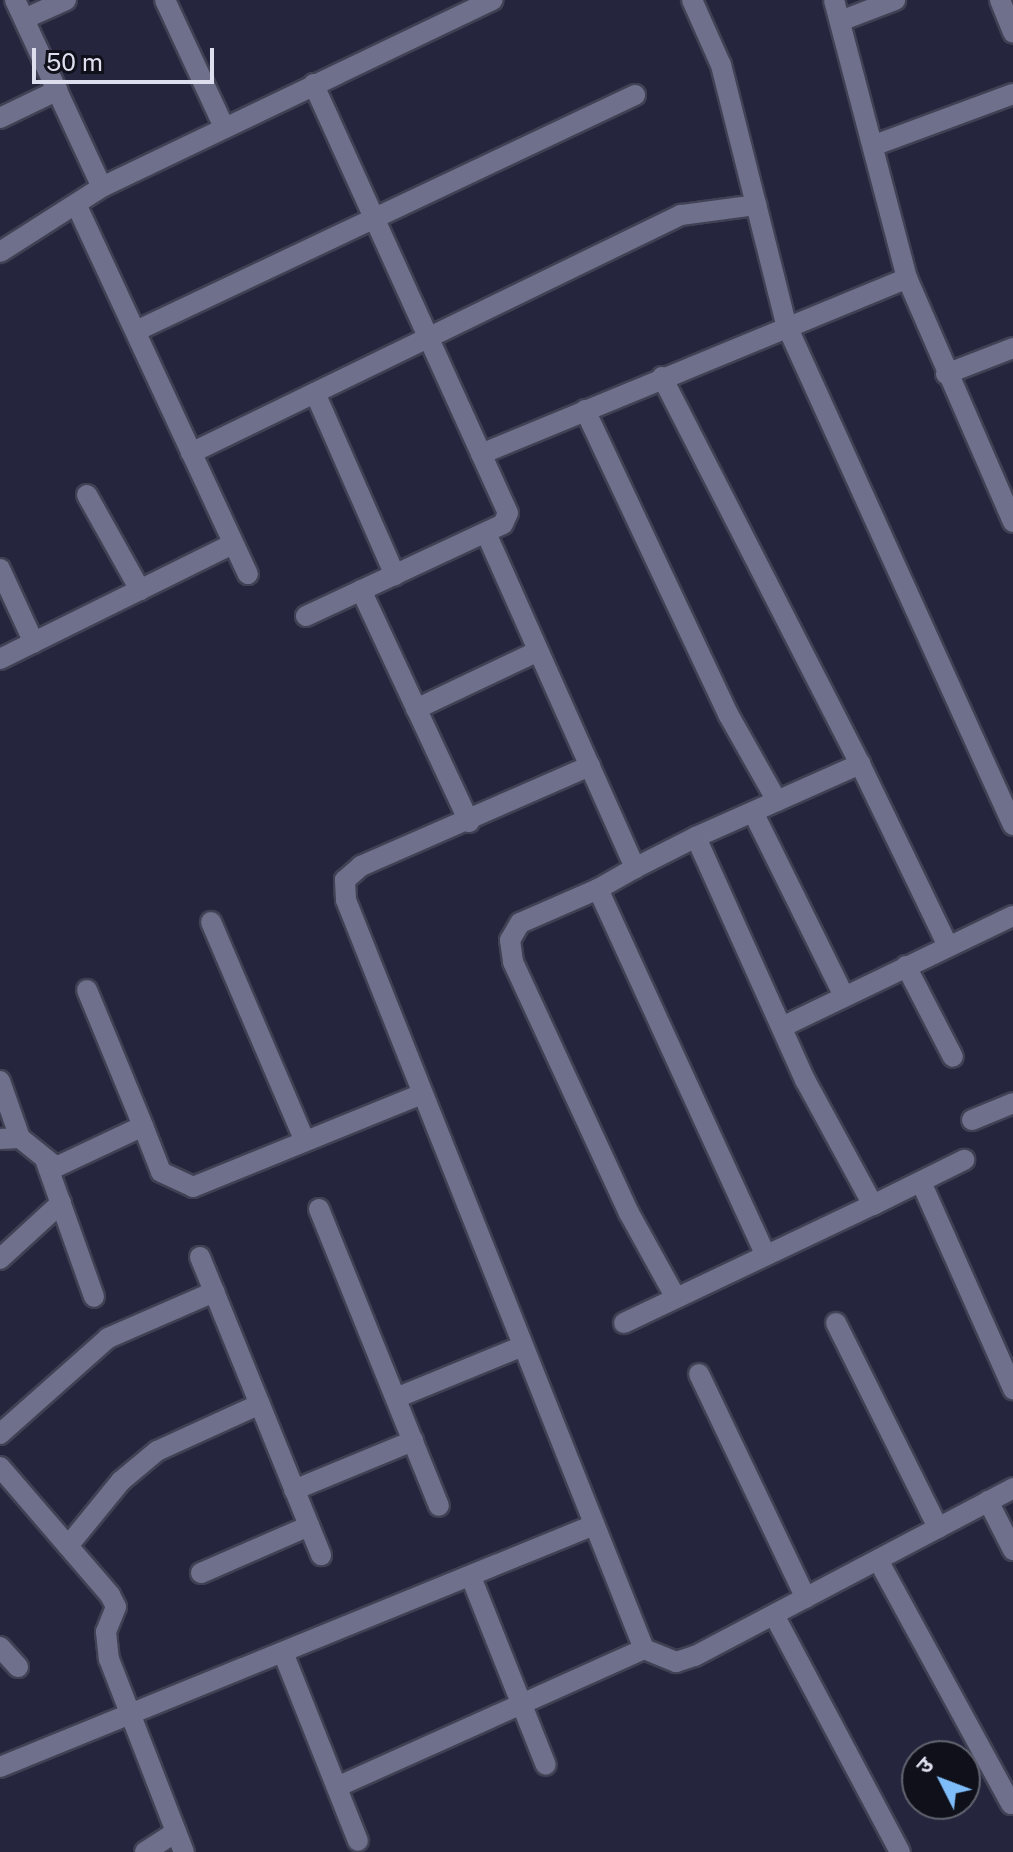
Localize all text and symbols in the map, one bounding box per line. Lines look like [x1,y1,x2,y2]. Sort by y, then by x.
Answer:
scale bar [36,32,218,82]
text: 50 m [46,48,103,76]
north arrow [901,1740,981,1820]
text: उ [911,1752,939,1779]

